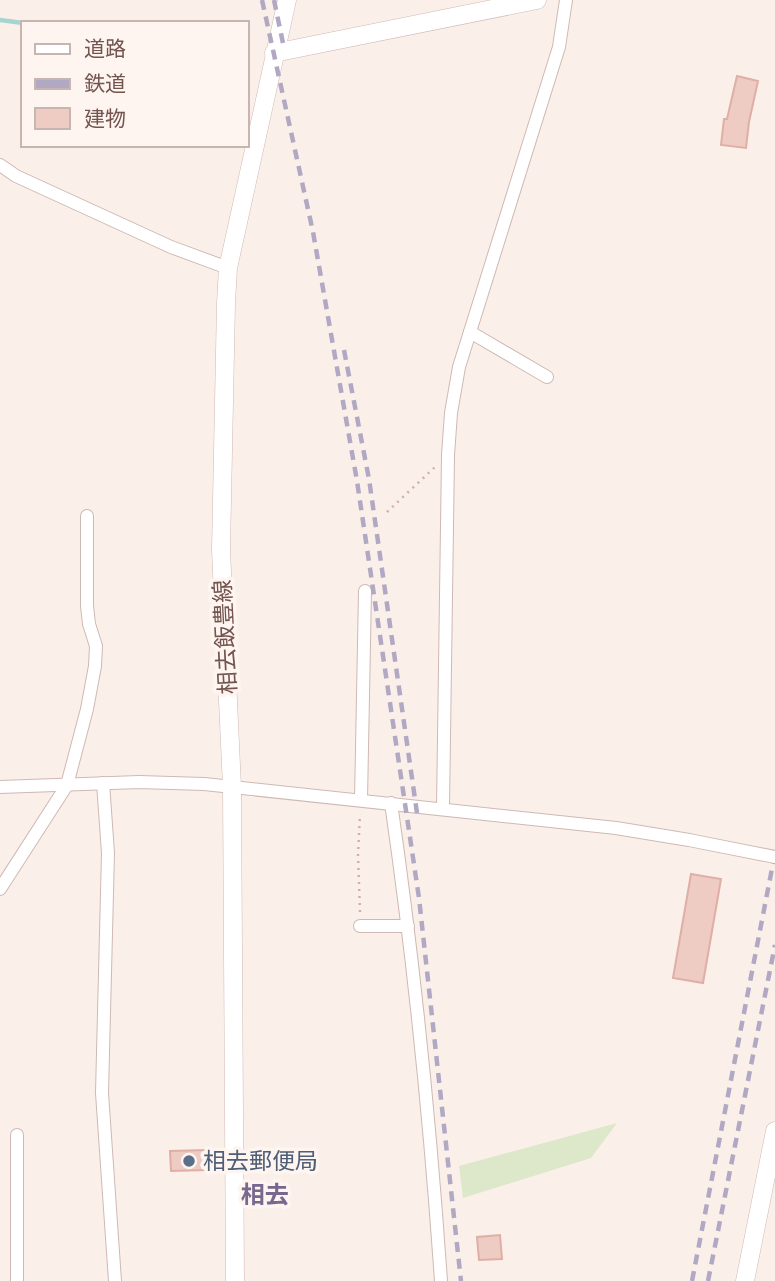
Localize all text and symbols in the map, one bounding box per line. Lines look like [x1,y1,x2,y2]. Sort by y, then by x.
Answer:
legend [21,21,248,147]
text: 道路 [84,36,126,61]
text: 鉄道 [84,71,126,96]
text: 建物 [84,106,126,131]
street label: 相去飯豊線 [208,579,242,695]
place label: 相去郵便局 [203,1147,318,1175]
marker: 相去郵便局 [181,1153,197,1169]
district label: 相去 [241,1180,289,1209]

